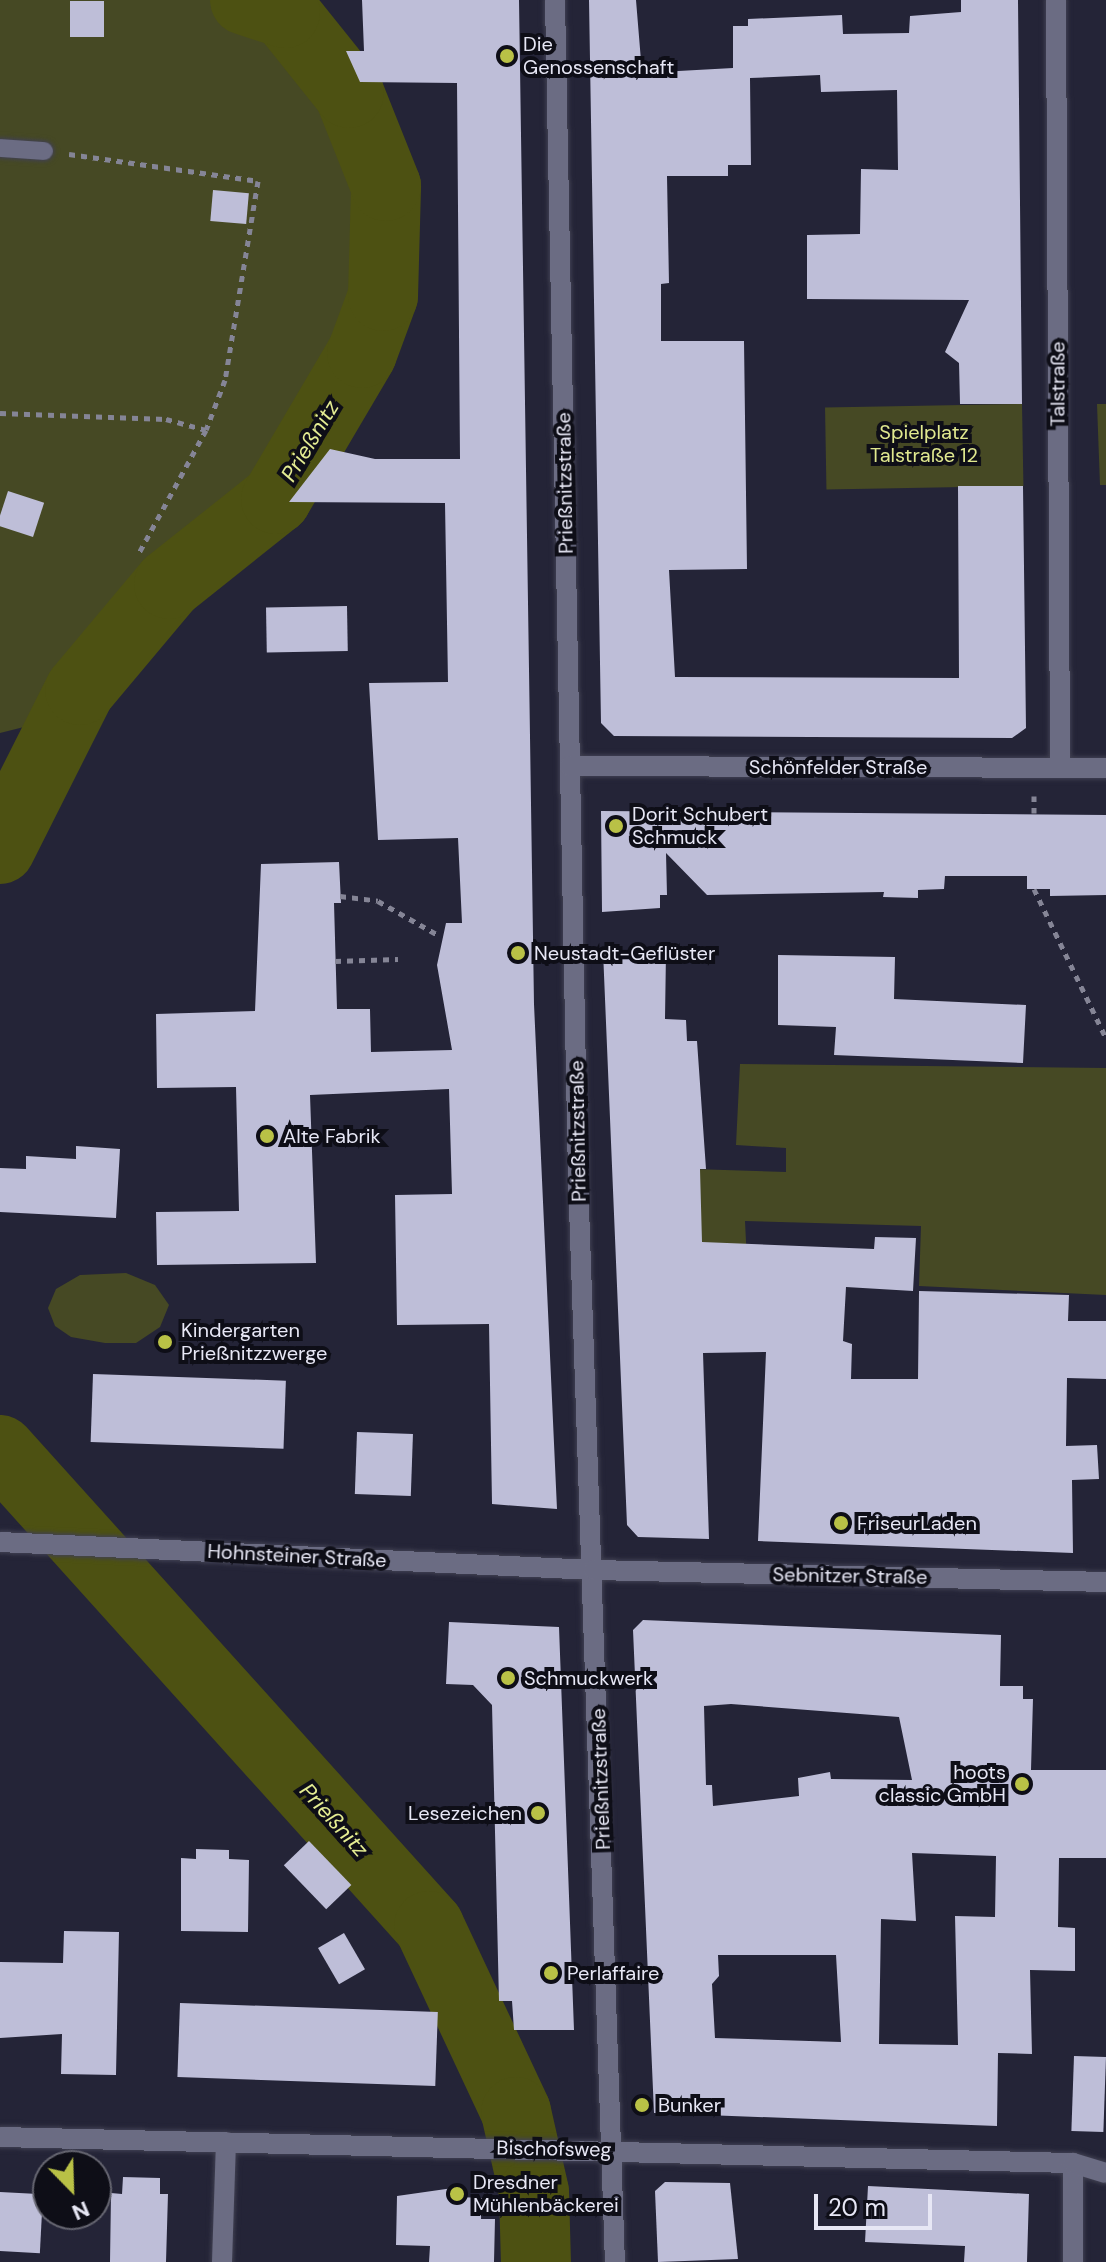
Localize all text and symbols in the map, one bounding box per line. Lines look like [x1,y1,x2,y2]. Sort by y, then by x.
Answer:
place label: Die Genossenschaft [523,32,674,79]
marker: Die Genossenschaft [498,47,516,65]
street label: Talstraße [1046,341,1070,427]
water label: Prießnitz [276,396,344,486]
street label: Prießnitzstraße [552,412,578,554]
park label: Spielplatz Talstraße 12 [870,421,978,468]
street label: Schönfelder Straße [749,755,927,779]
place label: Dorit Schubert Schmuck [632,802,768,849]
marker: Dorit Schubert Schmuck [607,817,625,835]
place label: Neustadt-Geflüster [534,941,715,965]
marker: Neustadt-Geflüster [509,944,527,962]
street label: Prießnitzstraße [565,1060,591,1202]
place label: Alte Fabrik [283,1124,381,1148]
marker: Alte Fabrik [258,1127,276,1145]
place label: Kindergarten Prießnitzzwerge [181,1318,327,1365]
marker: Kindergarten Prießnitzzwerge [156,1333,174,1351]
place label: FriseurLaden [857,1511,977,1535]
marker: FriseurLaden [832,1514,850,1532]
street label: Hohnsteiner Straße [207,1539,387,1573]
street label: Sebnitzer Straße [772,1563,928,1589]
place label: Schmuckwerk [524,1666,653,1690]
marker: Schmuckwerk [499,1669,517,1687]
street label: Prießnitzstraße [587,1708,615,1850]
place label: hoots classic GmbH [878,1760,1006,1807]
marker: hoots classic GmbH [1013,1775,1031,1793]
water label: Prießnitz [294,1778,374,1862]
place label: Lesezeichen [408,1801,522,1825]
marker: Lesezeichen [529,1804,547,1822]
place label: Perlaffaire [567,1961,659,1985]
marker: Perlaffaire [542,1964,560,1982]
place label: Bunker [658,2093,721,2117]
marker: Bunker [633,2096,651,2114]
street label: Bischofsweg [496,2136,612,2162]
north arrow [32,2150,112,2230]
place label: Dresdner Mühlenbäckerei [473,2170,619,2217]
scale bar [818,2178,936,2228]
marker: Dresdner Mühlenbäckerei [448,2185,466,2203]
text: 20 m [828,2192,886,2223]
text: N [68,2194,94,2227]

